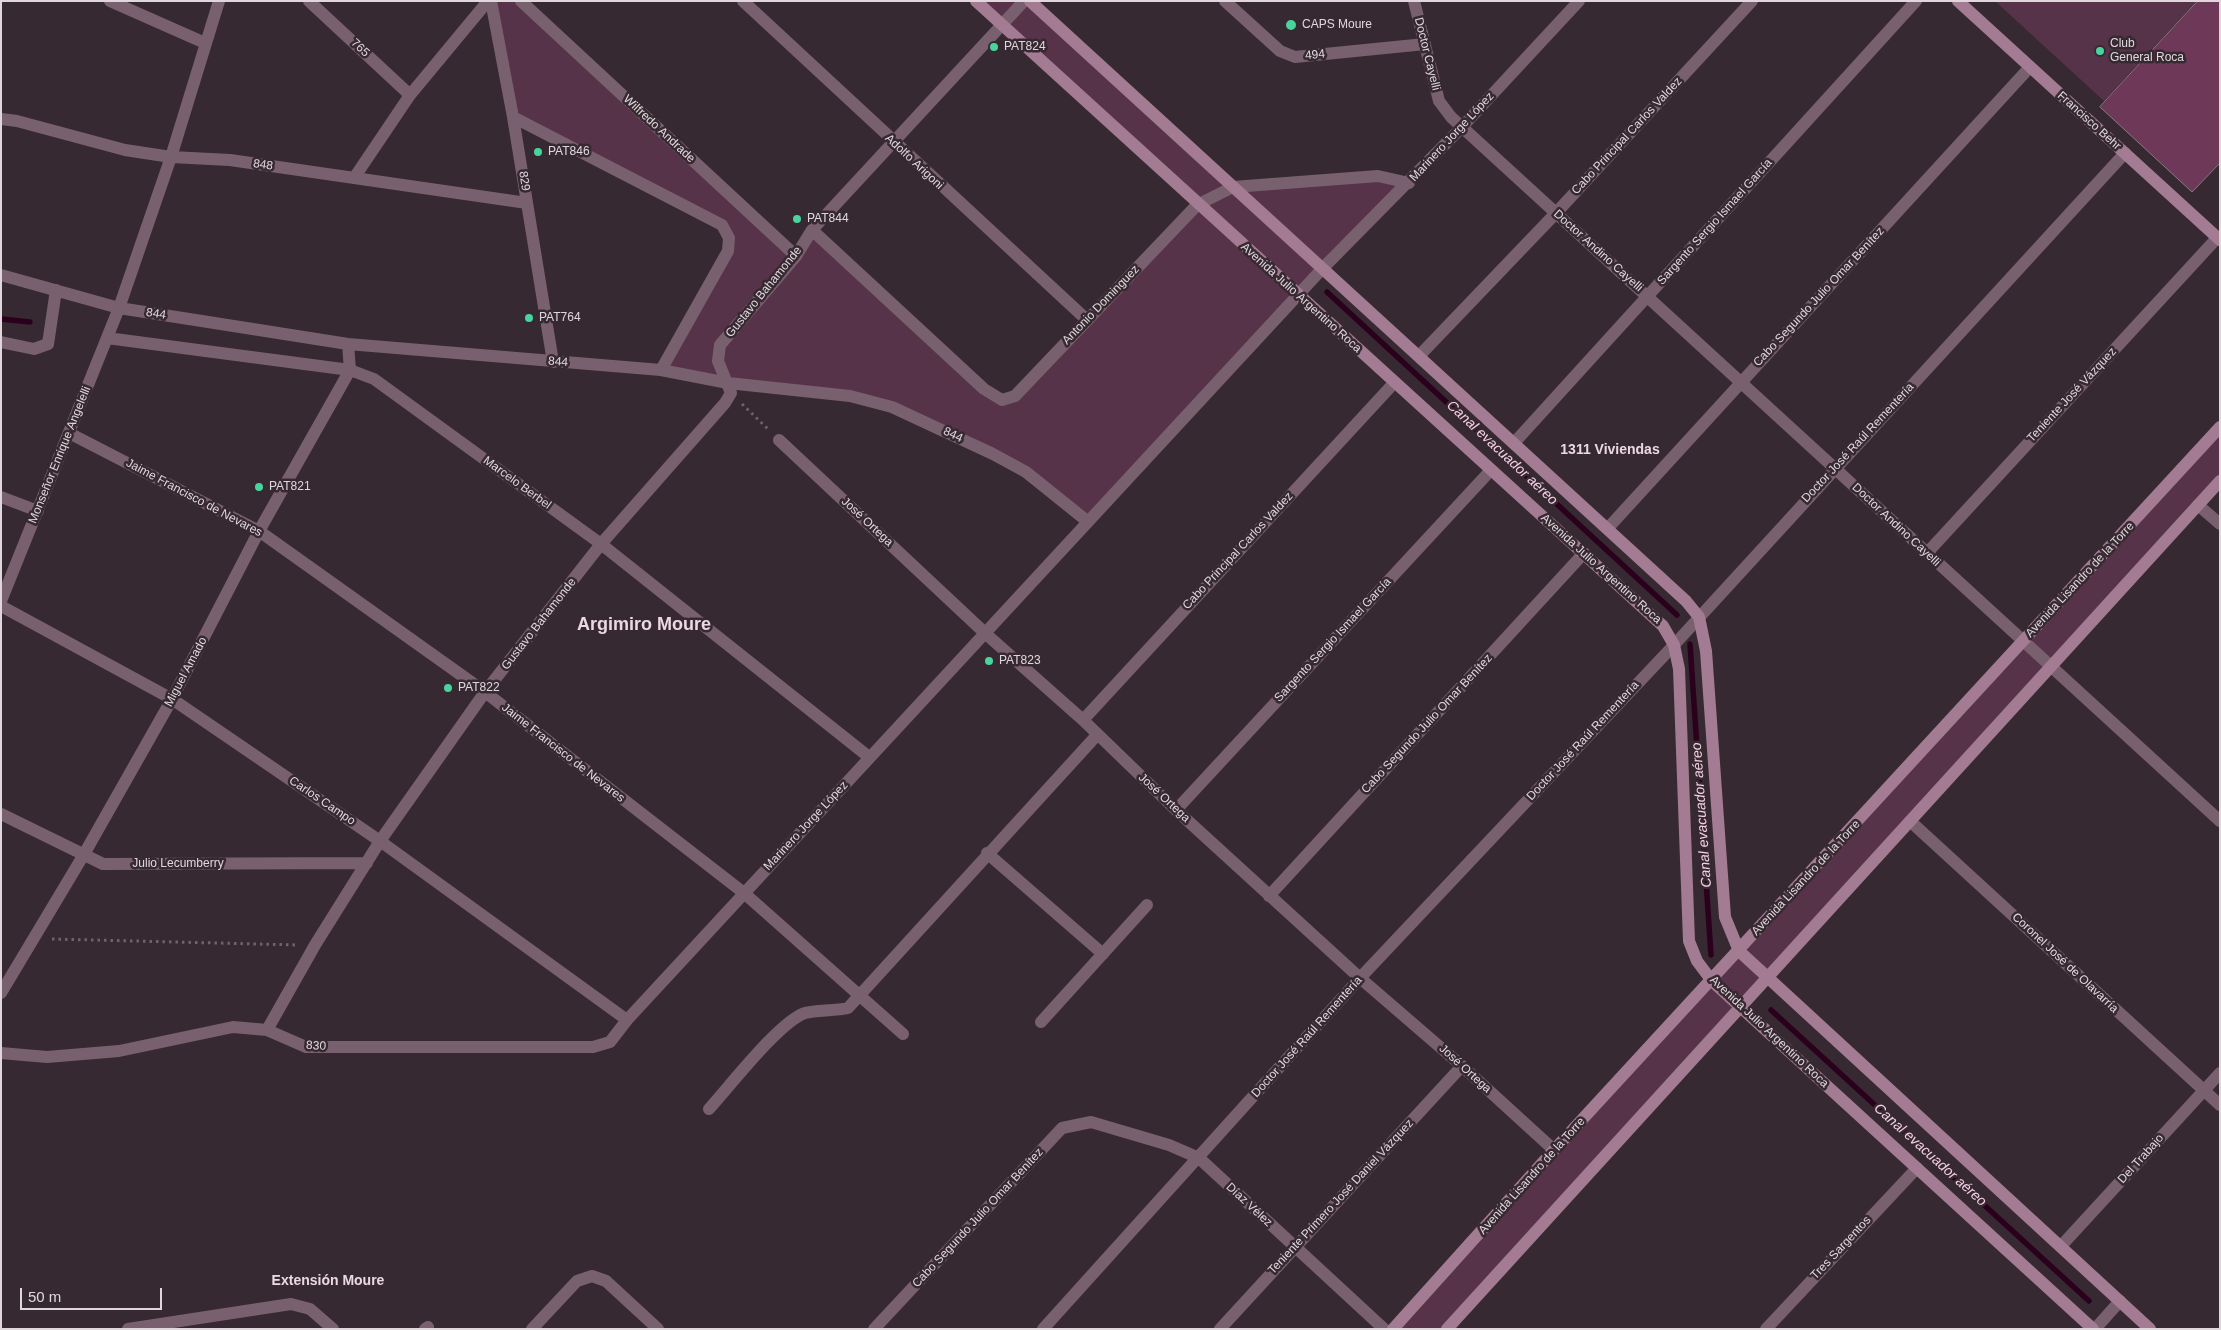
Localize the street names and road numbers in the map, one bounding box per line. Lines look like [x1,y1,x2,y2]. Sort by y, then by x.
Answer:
street label: Doctor Cayelli [1411,16,1443,92]
street label: 765 [348,36,372,60]
street label: 494 [1304,47,1326,63]
street label: Cabo Principal Carlos Valdez [1569,74,1685,198]
street label: Marinero Jorge López [1407,89,1497,185]
street label: Francisco Behr [2054,89,2124,153]
street label: Wilfredo Andrade [620,92,698,166]
street label: Adolfo Arigoni [882,131,946,193]
street label: 848 [252,156,274,174]
street label: Sargento Sergio Ismael García [1655,156,1775,288]
street label: 829 [515,170,533,192]
street label: Doctor Andino Cayelli [1550,207,1646,295]
street label: Cabo Segundo Julio Omar Benítez [1750,224,1888,370]
street label: Avenida Julio Argentino Roca [1238,240,1364,356]
street label: Gustavo Bahamonde [723,244,805,340]
street label: Antonio Dominguez [1059,262,1143,348]
street label: 844 [145,305,167,323]
street label: Teniente José Vázquez [2024,345,2120,445]
street label: 844 [547,354,569,370]
street label: Doctor José Raúl Rementería [1799,380,1917,506]
street label: Monseñor Enrique Angelelli [26,384,94,526]
street label: 844 [941,424,965,446]
street label: Marcelo Berbel [480,453,554,513]
street label: Jaime Francisco de Nevares [123,456,265,540]
street label: Doctor Andino Cayelli [1849,480,1943,570]
street label: Cabo Principal Carlos Valdez [1180,489,1296,613]
street label: José Ortega [838,494,896,550]
street label: Avenida Julio Argentino Roca [1538,511,1664,627]
street label: Avenida Lisandro de la Torre [2023,519,2137,641]
street label: Gustavo Bahamonde [499,575,579,673]
street label: Sargento Sergio Ismael García [1272,575,1394,705]
street label: Miguel Amado [162,635,210,709]
street label: Cabo Segundo Julio Omar Benítez [1358,651,1496,797]
street label: Doctor José Raúl Rementería [1524,678,1642,804]
street label: Jaime Francisco de Nevares [499,701,627,805]
street label: José Ortega [1135,770,1193,826]
street label: Carlos Campo [286,774,358,828]
street label: Marinero Jorge López [761,778,851,874]
street label: Avenida Lisandro de la Torre [1749,817,1863,939]
street label: Julio Lecumberry [132,857,224,871]
street label: Coronel José de Olavarría [2009,910,2121,1016]
street label: Doctor José Raúl Rementería [1249,973,1365,1101]
street label: Avenida Julio Argentino Roca [1707,973,1831,1091]
street label: 830 [306,1038,326,1054]
street label: José Ortega [1436,1042,1494,1096]
street label: Avenida Lisandro de la Torre [1476,1115,1588,1237]
street label: Teniente Primero José Daniel Vázquez [1265,1116,1417,1278]
street label: Del Trabajo [2115,1131,2167,1187]
street label: Cabo Segundo Julio Omar Benítez [909,1145,1047,1291]
street label: Díaz Vélez [1223,1180,1275,1230]
street label: Tres Sargentos [1808,1213,1874,1283]

